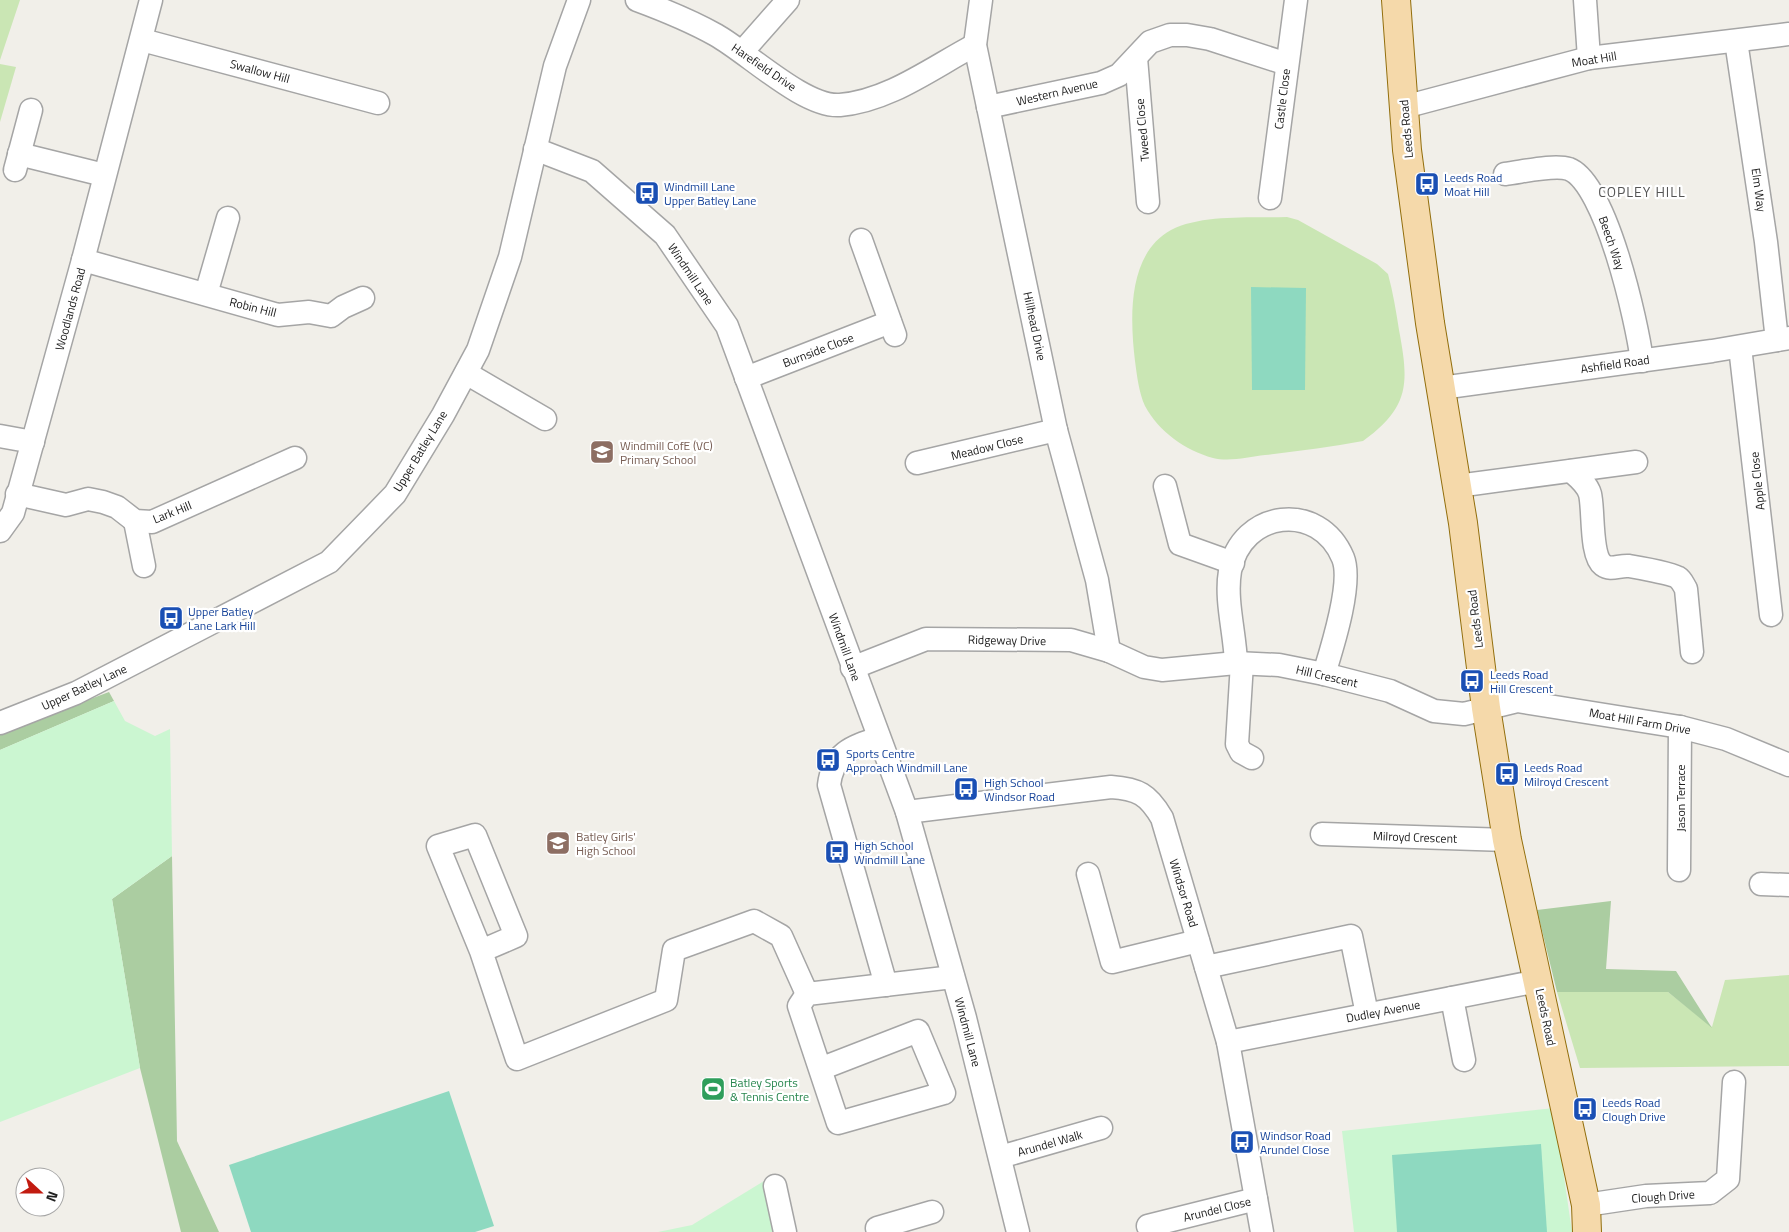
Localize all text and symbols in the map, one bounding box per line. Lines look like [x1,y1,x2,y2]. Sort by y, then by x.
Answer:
street label: Harefield Drive [728,38,800,96]
street label: Moat Hill [1570,46,1618,72]
street label: Swallow Hill [228,54,292,88]
street label: Castle Close [1269,68,1295,130]
street label: Western Avenue [1014,73,1100,111]
street label: Tweed Close [1130,98,1154,162]
street label: Leeds Road [1394,99,1418,159]
street label: Elm Way [1747,167,1772,213]
place label: Leeds Road Moat Hill [1444,168,1502,201]
bus stop icon: Leeds Road Moat Hill [1414,171,1440,197]
place label: Windmill Lane Upper Batley Lane [664,177,756,210]
bus stop icon: Windmill Lane Upper Batley Lane [634,180,660,206]
district label: COPLEY HILL [1598,181,1686,202]
street label: Beech Way [1594,213,1630,273]
street label: Windmill Lane [663,239,719,309]
street label: Woodlands Road [50,265,90,353]
street label: Hillhead Drive [1018,290,1052,362]
street label: Robin Hill [227,292,279,322]
street label: Burnside Close [780,328,856,372]
street label: Ashfield Road [1579,350,1651,378]
street label: Upper Batley Lane [388,407,452,495]
street label: Meadow Close [949,429,1025,465]
place label: Windmill CofE (VC) Primary School [620,436,713,469]
school or university icon: Windmill CofE (VC) Primary School [589,439,615,465]
street label: Apple Close [1744,451,1770,511]
street label: Lark Hill [150,496,194,528]
street label: Leeds Road [1462,589,1488,649]
place label: Upper Batley Lane Lark Hill [188,602,255,635]
bus stop icon: Upper Batley Lane Lark Hill [158,605,184,631]
street label: Windmill Lane [824,610,866,684]
street label: Ridgeway Drive [968,630,1046,650]
street label: Upper Batley Lane [38,659,130,715]
street label: Hill Crescent [1294,660,1361,693]
place label: Leeds Road Hill Crescent [1490,665,1554,698]
bus stop icon: Leeds Road Hill Crescent [1459,668,1485,694]
street label: Moat Hill Farm Drive [1588,703,1692,739]
place label: Sports Centre Approach Windmill Lane [846,744,968,777]
bus stop icon: Sports Centre Approach Windmill Lane [815,747,841,773]
place label: Leeds Road Milroyd Crescent [1524,758,1609,791]
bus stop icon: Leeds Road Milroyd Crescent [1494,761,1520,787]
street label: Jason Terrace [1671,764,1690,832]
place label: High School Windsor Road [984,773,1055,806]
bus stop icon: High School Windsor Road [953,776,979,802]
street label: Milroyd Crescent [1372,826,1458,848]
place label: Batley Girls' High School [576,827,636,860]
school or university icon: Batley Girls' High School [545,830,571,856]
place label: High School Windmill Lane [854,836,925,869]
bus stop icon: High School Windmill Lane [824,839,850,865]
street label: Windsor Road [1165,856,1203,930]
street label: Leeds Road [1531,986,1561,1048]
street label: Windmill Lane [950,995,986,1069]
street label: Dudley Avenue [1344,995,1422,1027]
place label: Batley Sports & Tennis Centre [730,1073,809,1106]
sports icon: Batley Sports & Tennis Centre [700,1076,726,1102]
place label: Leeds Road Clough Drive [1602,1093,1666,1126]
bus stop icon: Leeds Road Clough Drive [1572,1096,1598,1122]
street label: Arundel Walk [1015,1125,1085,1161]
place label: Windsor Road Arundel Close [1260,1126,1331,1159]
bus stop icon: Windsor Road Arundel Close [1229,1129,1255,1155]
north arrow [15,1167,65,1217]
street label: Clough Drive [1631,1184,1695,1208]
text: N [41,1189,64,1205]
street label: Arundel Close [1181,1191,1253,1227]

